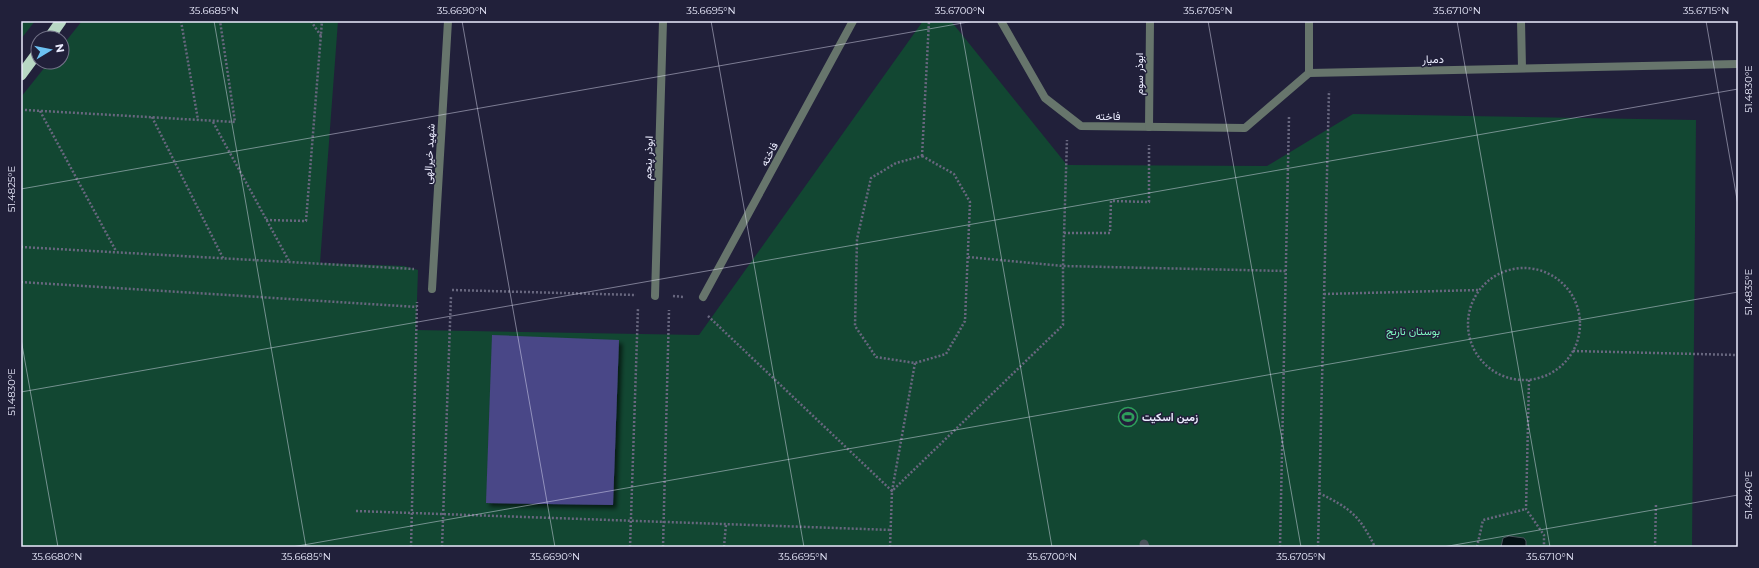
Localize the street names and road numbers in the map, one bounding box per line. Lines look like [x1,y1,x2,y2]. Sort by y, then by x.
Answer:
street label: دمیار [1421,52,1444,66]
street label: ابوذر سوم [1132,53,1147,95]
street label: فاخته [1095,109,1121,123]
street label: شهید خیرالهی [420,123,438,185]
street label: ابوذر پنجم [640,136,657,180]
street label: فاخته [757,140,781,168]

